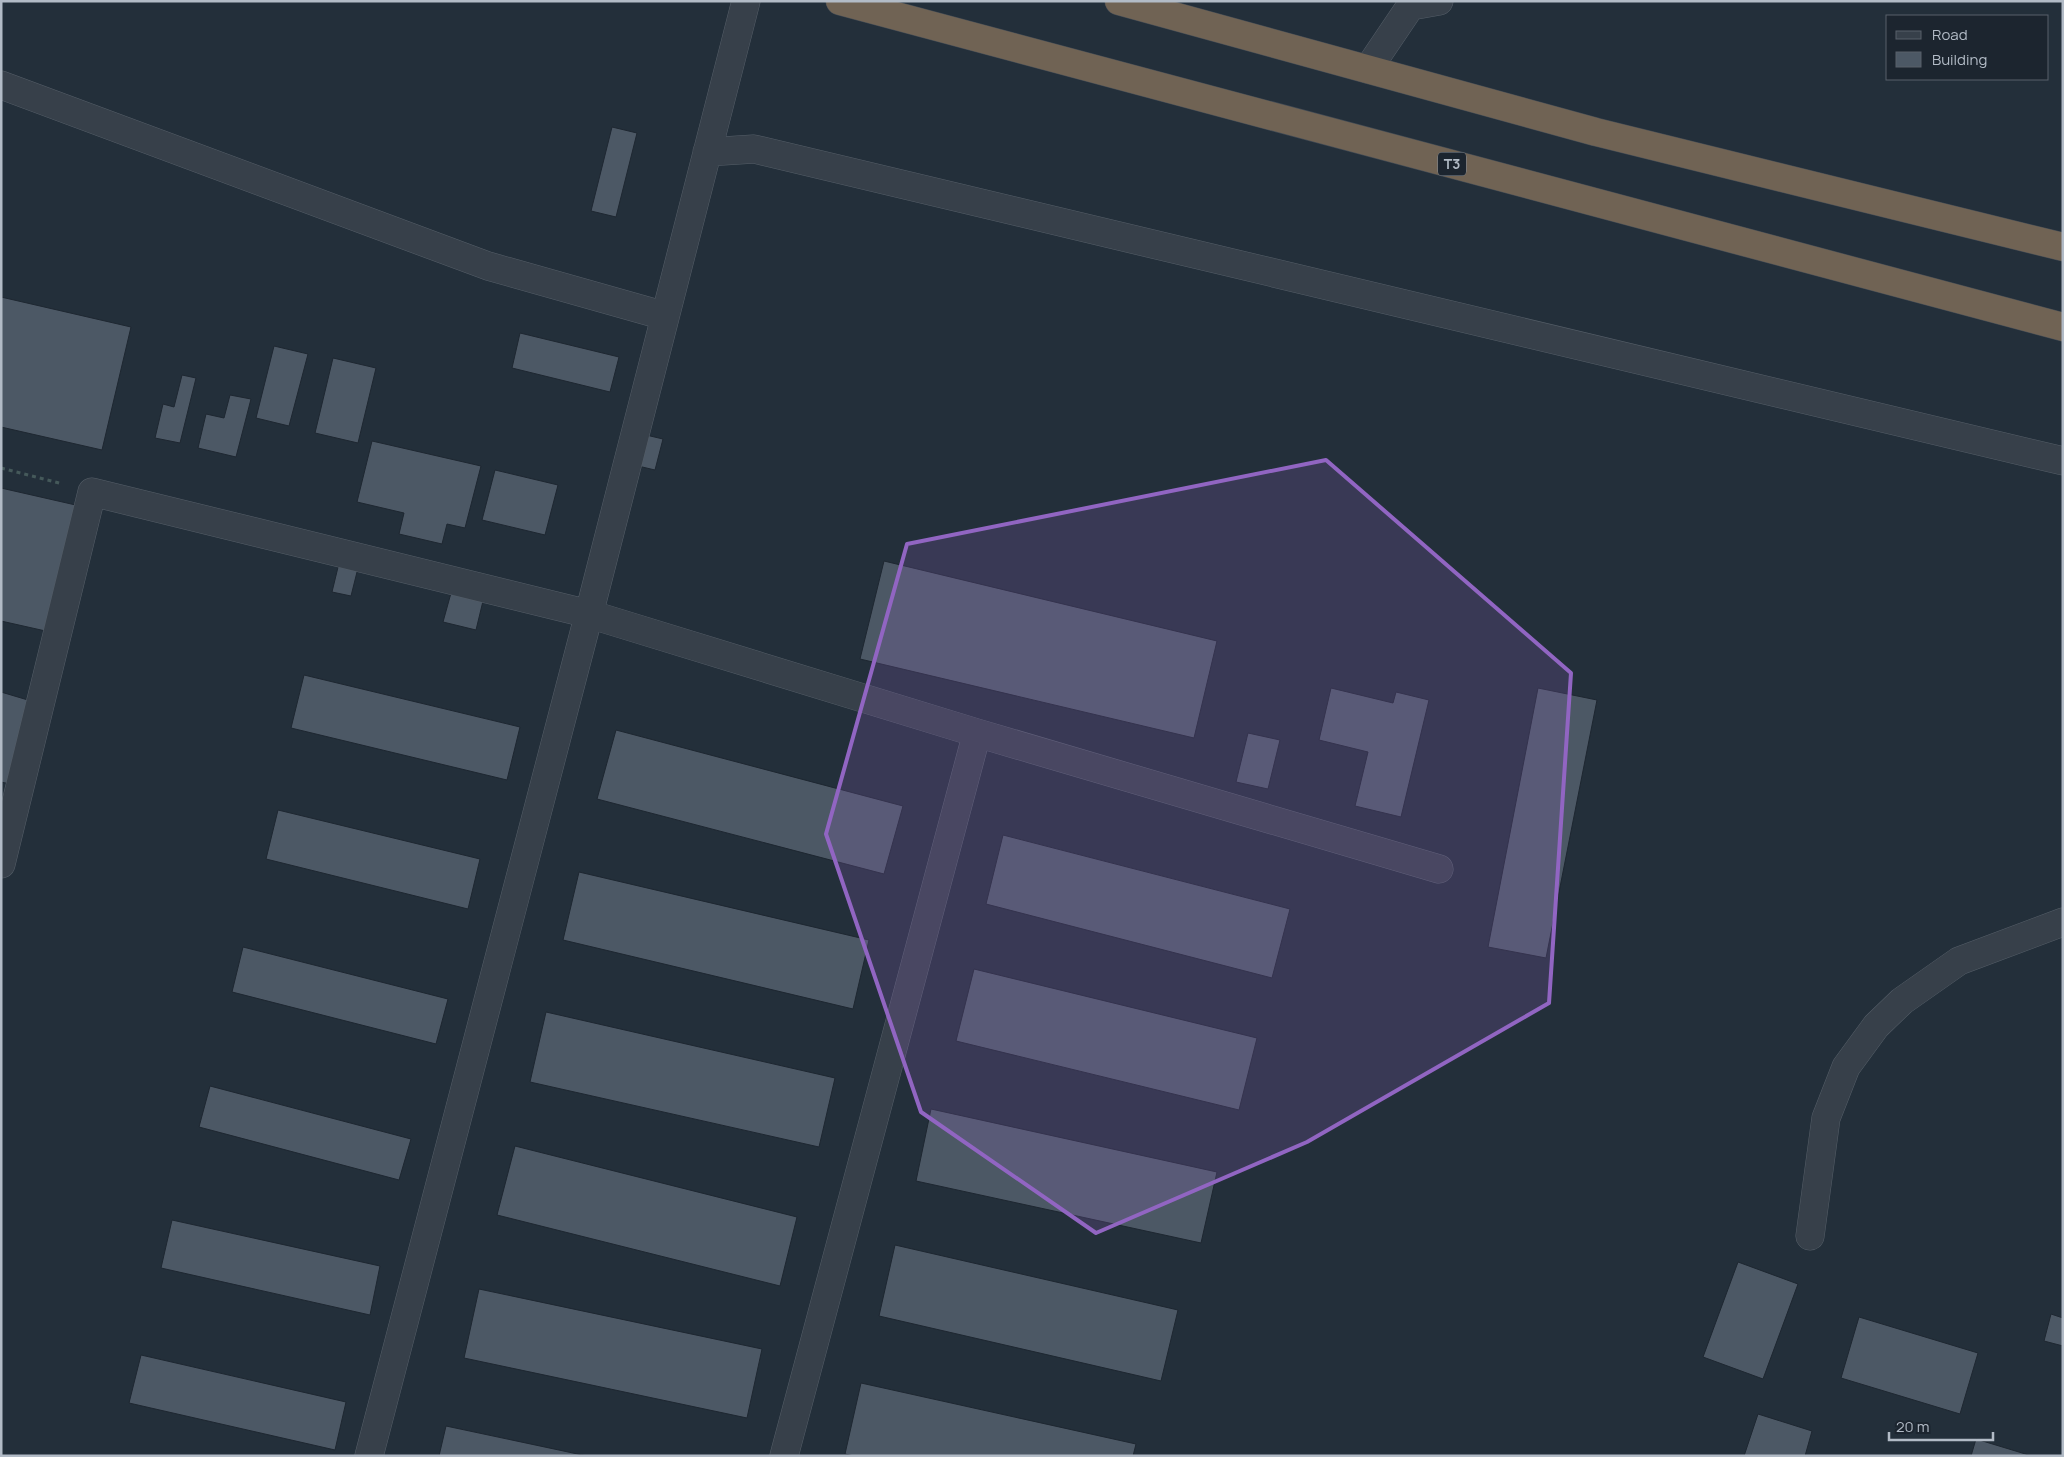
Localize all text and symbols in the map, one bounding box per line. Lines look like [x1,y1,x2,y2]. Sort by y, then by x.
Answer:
legend [1886,15,2049,80]
text: Road [1932,24,1968,45]
text: Building [1932,49,1987,70]
road number: T3 [1438,152,1466,175]
scale bar [1889,1410,1993,1442]
text: 20 m [1896,1416,1929,1437]

